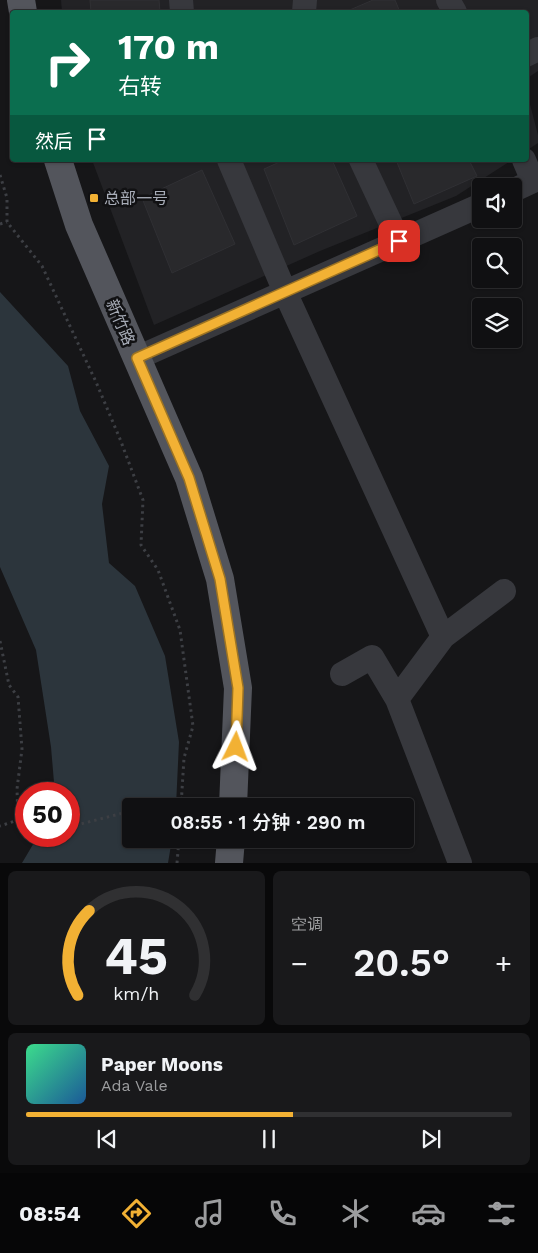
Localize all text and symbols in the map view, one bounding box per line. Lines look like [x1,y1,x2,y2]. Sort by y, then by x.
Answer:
text: 170 m [118,26,219,68]
icon: right [35,30,100,95]
text: 右转 [118,74,162,99]
icon: arrive [83,125,111,153]
text: 然后 [35,130,73,153]
map controls [472,178,522,348]
button: sound [472,178,522,228]
place label: 总部一号 [104,189,168,208]
marker: 总部一号 [88,192,100,204]
pin [378,220,420,262]
icon: arrive [385,227,413,255]
button: search [472,238,522,288]
street label: 新竹路 [102,296,139,348]
button: layers [472,298,522,348]
position arrow [209,720,261,772]
speed limit sign: 50 [15,782,80,847]
text: 08:55 · 1 分钟 · 290 m [170,811,366,834]
text: 空调 [291,915,323,934]
text: 45 [105,926,168,987]
text: 20.5° [353,941,450,985]
text: − [291,947,308,980]
text: + [495,947,512,980]
text: km/h [113,983,160,1004]
text: Paper Moons [101,1053,223,1076]
text: Ada Vale [101,1076,168,1095]
icon: previous [93,1125,121,1153]
icon: pause [255,1125,283,1153]
icon: next [417,1125,445,1153]
icon: directions [119,1196,154,1231]
icon: music [192,1196,227,1231]
icon: phone [265,1196,300,1231]
icon: climate [338,1196,373,1231]
icon: car [411,1196,446,1231]
icon: filters [484,1196,519,1231]
text: 08:54 [19,1201,81,1226]

